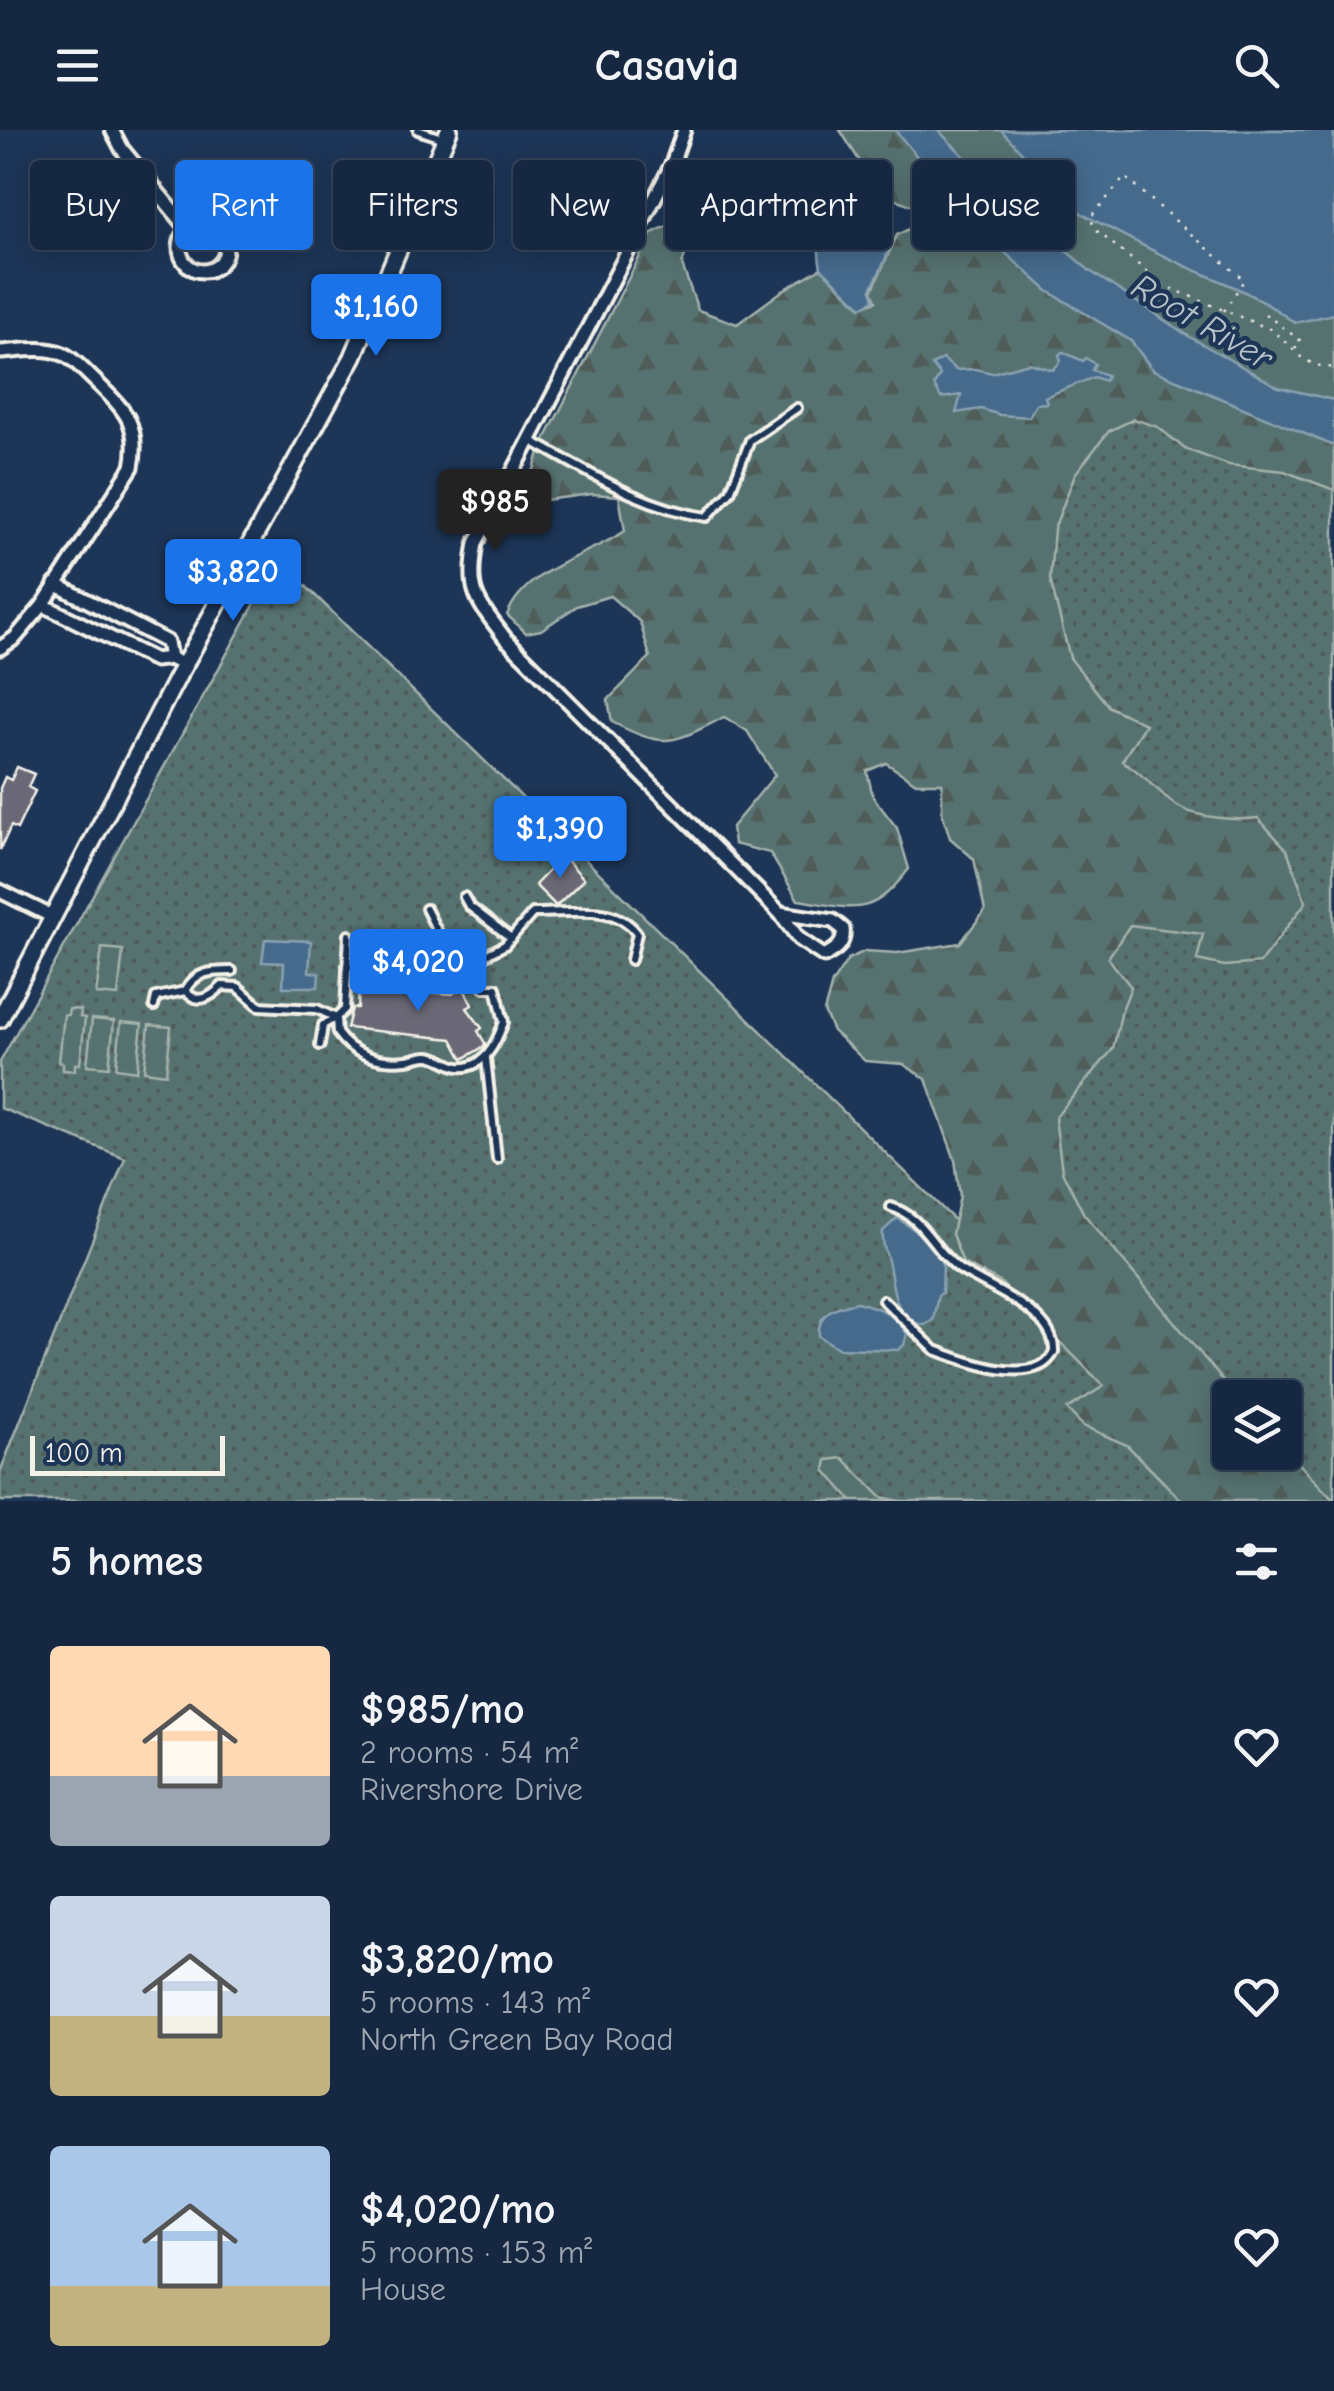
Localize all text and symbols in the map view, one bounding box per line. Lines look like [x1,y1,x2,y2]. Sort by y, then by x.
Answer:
icon: menu [50,38,105,93]
icon: search [1229,38,1284,93]
text: Casavia [595,39,739,91]
chip: Buy [30,160,155,250]
chip: Rent [175,160,313,250]
chip: Filters [333,160,493,250]
chip: New [513,160,645,250]
chip: Apartment [665,160,892,250]
chip: House [912,160,1075,250]
water label: Root River [1124,265,1281,380]
pin: $1,160 [295,274,457,359]
text: $1,160 [333,288,419,325]
pin: $985 [436,469,554,554]
text: $985 [460,483,530,520]
pin: $3,820 [152,539,314,624]
text: $3,820 [187,553,279,590]
pin: $1,390 [479,796,641,881]
text: $1,390 [516,810,604,847]
pin: $4,020 [337,929,499,1014]
text: $4,020 [372,943,464,980]
map controls [1212,1380,1302,1470]
button: layers [1212,1380,1302,1470]
scale bar [30,1431,225,1476]
text: 100 m [45,1437,123,1469]
icon: filters [1229,1534,1284,1589]
text: 5 homes [50,1537,203,1586]
text: $985/mo [360,1685,525,1734]
icon: home [130,1686,250,1806]
icon: heart [1229,1719,1284,1774]
text: 2 rooms · 54 m² [360,1734,578,1771]
text: Rivershore Drive [360,1771,583,1808]
text: $3,820/mo [360,1935,554,1984]
icon: home [130,1936,250,2056]
icon: heart [1229,1969,1284,2024]
text: 5 rooms · 143 m² [360,1984,590,2021]
text: North Green Bay Road [360,2021,674,2058]
text: $4,020/mo [360,2185,556,2234]
icon: home [130,2186,250,2306]
icon: heart [1229,2219,1284,2274]
text: 5 rooms · 153 m² [360,2234,592,2271]
text: House [360,2271,446,2308]

